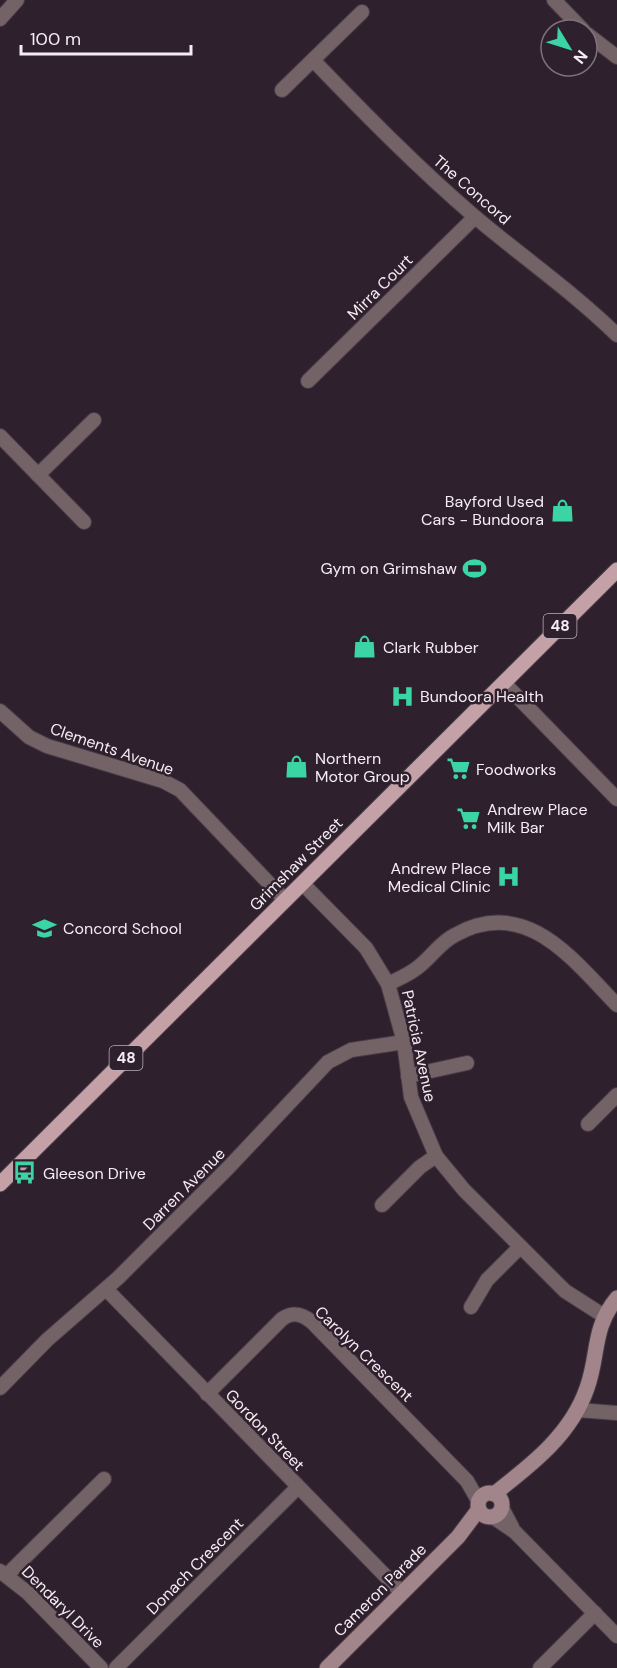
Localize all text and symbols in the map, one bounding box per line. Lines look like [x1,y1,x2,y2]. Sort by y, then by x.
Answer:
scale bar [21,18,190,56]
north arrow [539,18,599,78]
text: 100 m [30,27,81,51]
text: N [569,46,592,68]
street label: The Concord [429,151,515,229]
street label: Mirra Court [343,250,417,324]
place label: Bayford Used Cars - Bundoora [421,491,544,530]
shop icon: Bayford Used Cars - Bundoora [549,497,575,523]
sports icon: Gym on Grimshaw [462,555,488,581]
place label: Gym on Grimshaw [320,558,457,579]
road number: 48 [544,614,576,638]
shop icon: Clark Rubber [352,634,378,660]
place label: Clark Rubber [383,637,479,658]
hospital icon: Bundoora Health [389,683,415,709]
place label: Bundoora Health [420,686,544,707]
street label: Clements Avenue [47,718,177,780]
place label: Northern Motor Group [315,748,410,787]
shop icon: Northern Motor Group [284,754,310,780]
supermarket icon: Foodworks [445,756,471,782]
place label: Foodworks [476,759,556,780]
place label: Andrew Place Milk Bar [487,799,587,838]
supermarket icon: Andrew Place Milk Bar [456,805,482,831]
street label: Grimshaw Street [245,813,347,915]
place label: Andrew Place Medical Clinic [388,858,491,897]
hospital icon: Andrew Place Medical Clinic [496,864,522,890]
school or university icon: Concord School [32,915,58,941]
place label: Concord School [63,918,182,939]
street label: Patricia Avenue [397,988,441,1104]
road number: 48 [110,1046,142,1070]
street label: Darren Avenue [138,1143,230,1235]
bus stop icon: Gleeson Drive [12,1160,38,1186]
place label: Gleeson Drive [43,1163,146,1184]
street label: Carolyn Crescent [310,1302,418,1406]
street label: Gordon Street [221,1385,309,1475]
street label: Donach Crescent [142,1513,248,1619]
street label: Cameron Parade [329,1539,431,1641]
street label: Dendaryl Drive [17,1561,109,1653]

